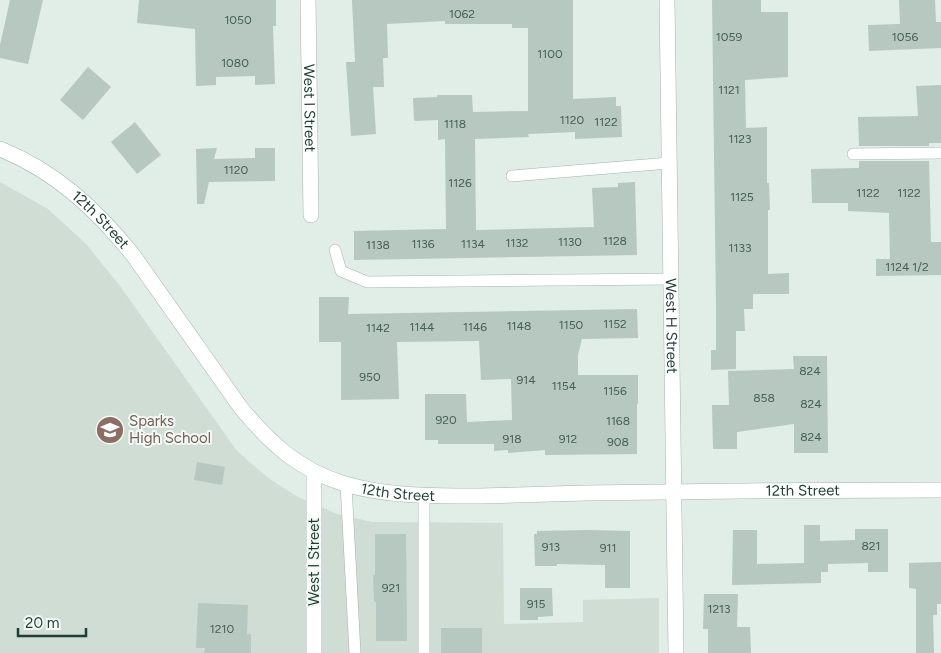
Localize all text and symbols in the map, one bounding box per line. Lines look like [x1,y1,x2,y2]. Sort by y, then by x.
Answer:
house number: 1062 [449,7,475,21]
house number: 1050 [224,13,252,27]
house number: 1059 [716,30,742,44]
house number: 1056 [892,30,918,44]
house number: 1100 [537,47,563,61]
house number: 1080 [221,56,249,70]
street label: West I Street [300,64,319,153]
house number: 1121 [718,83,740,97]
house number: 1120 [560,113,584,127]
house number: 1122 [594,115,618,129]
house number: 1118 [444,117,466,131]
house number: 1123 [728,132,752,146]
house number: 1120 [224,163,248,177]
house number: 1126 [448,176,472,190]
house number: 1122 [856,186,880,200]
house number: 1122 [897,186,921,200]
street label: 12th Street [68,187,133,253]
house number: 1125 [730,190,754,204]
house number: 1128 [603,234,627,248]
house number: 1130 [558,235,582,249]
house number: 1132 [505,236,529,250]
house number: 1136 [411,237,435,251]
house number: 1134 [461,237,485,251]
house number: 1138 [366,238,390,252]
house number: 1133 [729,241,751,255]
house number: 1124 1/2 [885,260,929,274]
street label: West H Street [662,278,681,374]
house number: 1152 [603,317,627,331]
house number: 1150 [559,318,584,332]
house number: 1148 [507,319,531,333]
house number: 1144 [410,320,435,334]
house number: 1146 [463,320,487,334]
house number: 1142 [366,321,390,335]
house number: 824 [799,364,821,378]
house number: 950 [359,370,381,384]
house number: 914 [516,373,536,387]
house number: 1154 [552,379,577,393]
house number: 1156 [603,384,627,398]
house number: 858 [753,391,775,405]
house number: 824 [800,397,822,411]
place label: Sparks High School [129,412,211,447]
house number: 920 [435,413,457,427]
house number: 1168 [606,414,630,428]
school or university icon: Sparks High School [95,415,125,445]
house number: 824 [800,430,822,444]
house number: 918 [502,432,522,446]
house number: 912 [559,432,577,446]
house number: 908 [607,435,629,449]
street label: 12th Street [359,479,436,505]
street label: 12th Street [765,481,840,500]
street label: West I Street [305,518,323,606]
house number: 821 [861,539,881,553]
house number: 913 [542,540,560,554]
house number: 911 [600,541,616,555]
house number: 921 [382,581,400,595]
house number: 915 [527,597,545,611]
house number: 1213 [707,602,731,616]
scale bar [18,606,85,638]
text: 20 m [25,614,59,632]
house number: 1210 [210,622,234,636]

